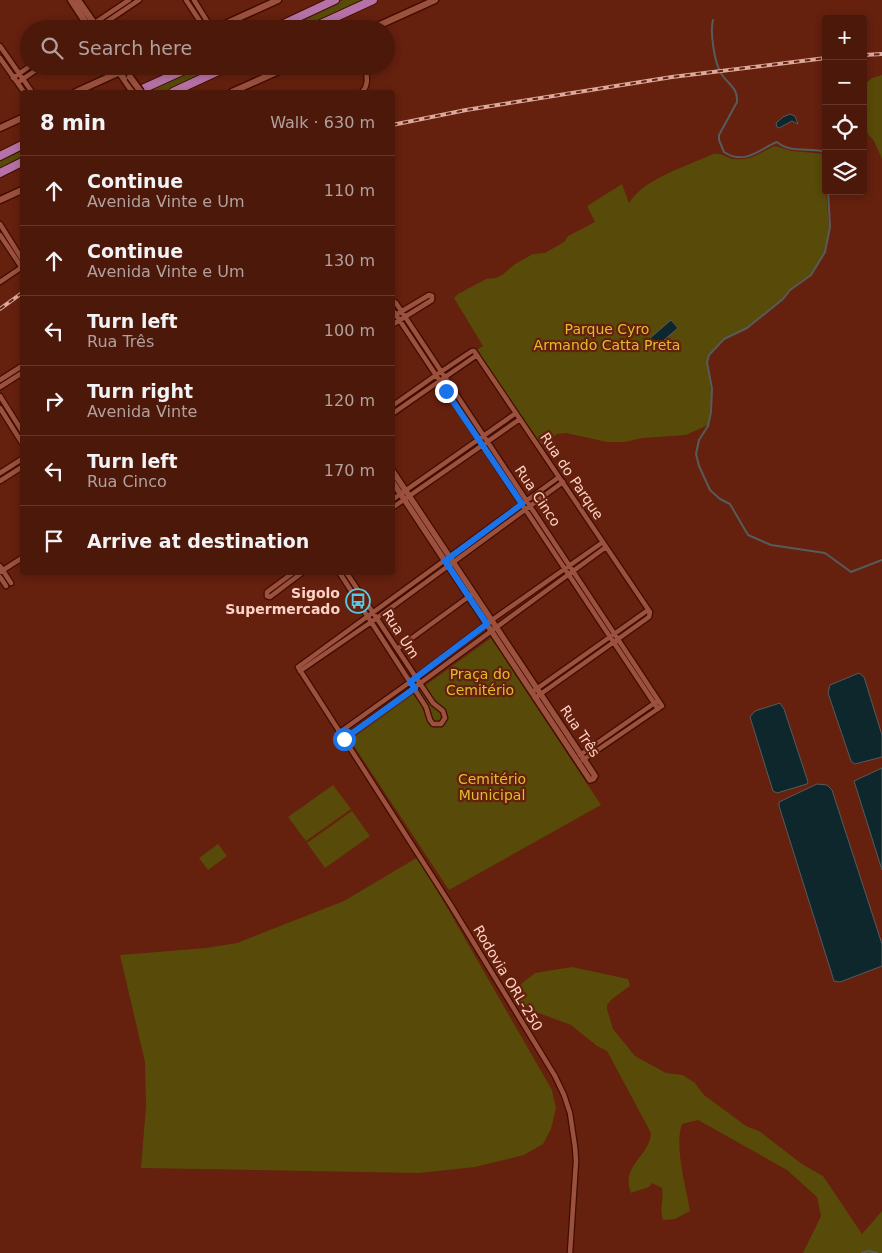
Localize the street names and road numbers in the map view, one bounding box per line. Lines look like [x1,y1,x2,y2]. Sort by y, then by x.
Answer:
street label: Rua do Parque [537,430,607,522]
street label: Rua Cinco [512,463,564,529]
street label: Rua Um [379,607,423,661]
street label: Rua Três [557,702,603,760]
street label: Rodovia ORL-250 [470,922,546,1034]

